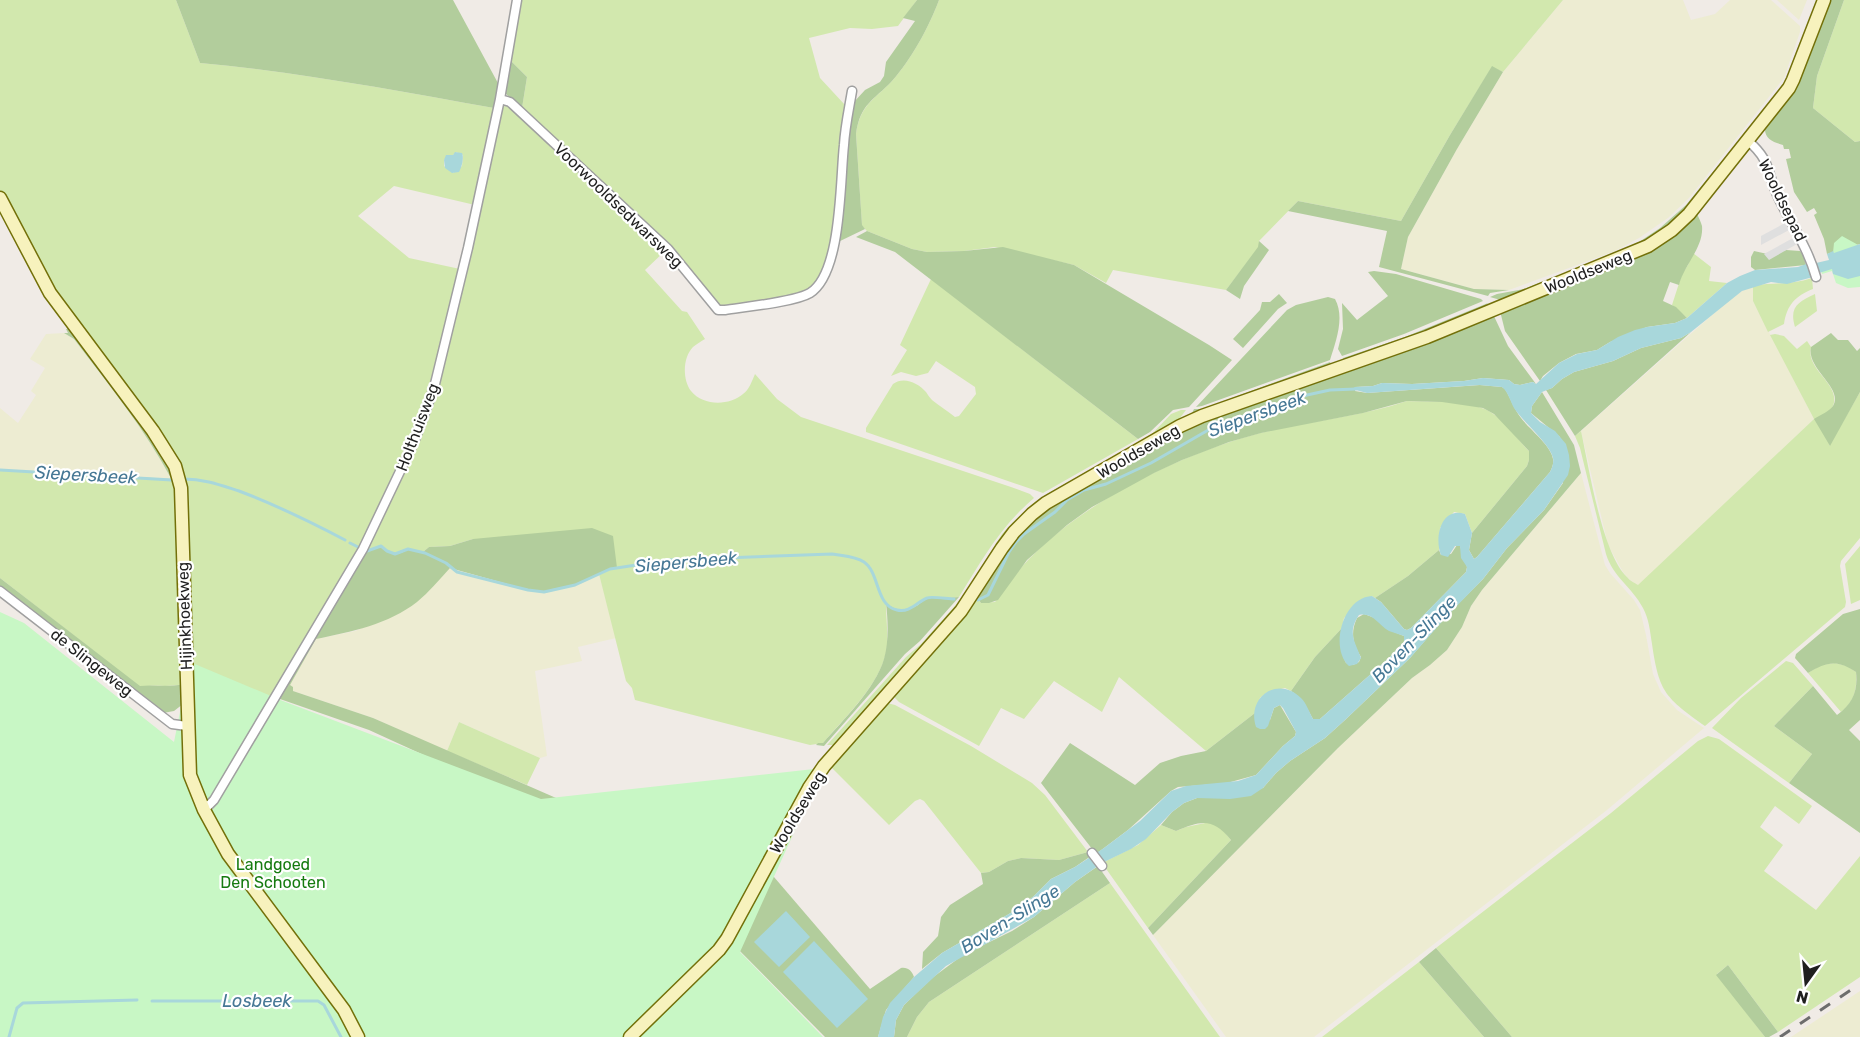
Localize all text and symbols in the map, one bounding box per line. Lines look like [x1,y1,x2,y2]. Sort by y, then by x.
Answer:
street label: Voorwooldsedwarsweg [550,139,687,272]
street label: Wooldsepad [1754,156,1811,245]
street label: Wooldseweg [1542,245,1635,298]
street label: Holthuisweg [392,380,443,474]
water label: Siepersbeek [1205,386,1310,442]
street label: Wooldseweg [1094,420,1183,483]
water label: Siepersbeek [34,461,138,489]
water label: Siepersbeek [634,547,739,577]
street label: Hijinkhoekweg [173,561,196,671]
water label: Boven-Slinge [1367,591,1461,687]
street label: de Slingeweg [47,624,137,700]
street label: Wooldseweg [766,768,829,857]
park label: Landgoed Den Schooten [220,855,326,892]
water label: Boven-Slinge [956,880,1064,958]
north arrow [1776,953,1836,1013]
text: N [1794,986,1810,1008]
water label: Losbeek [222,990,292,1012]

